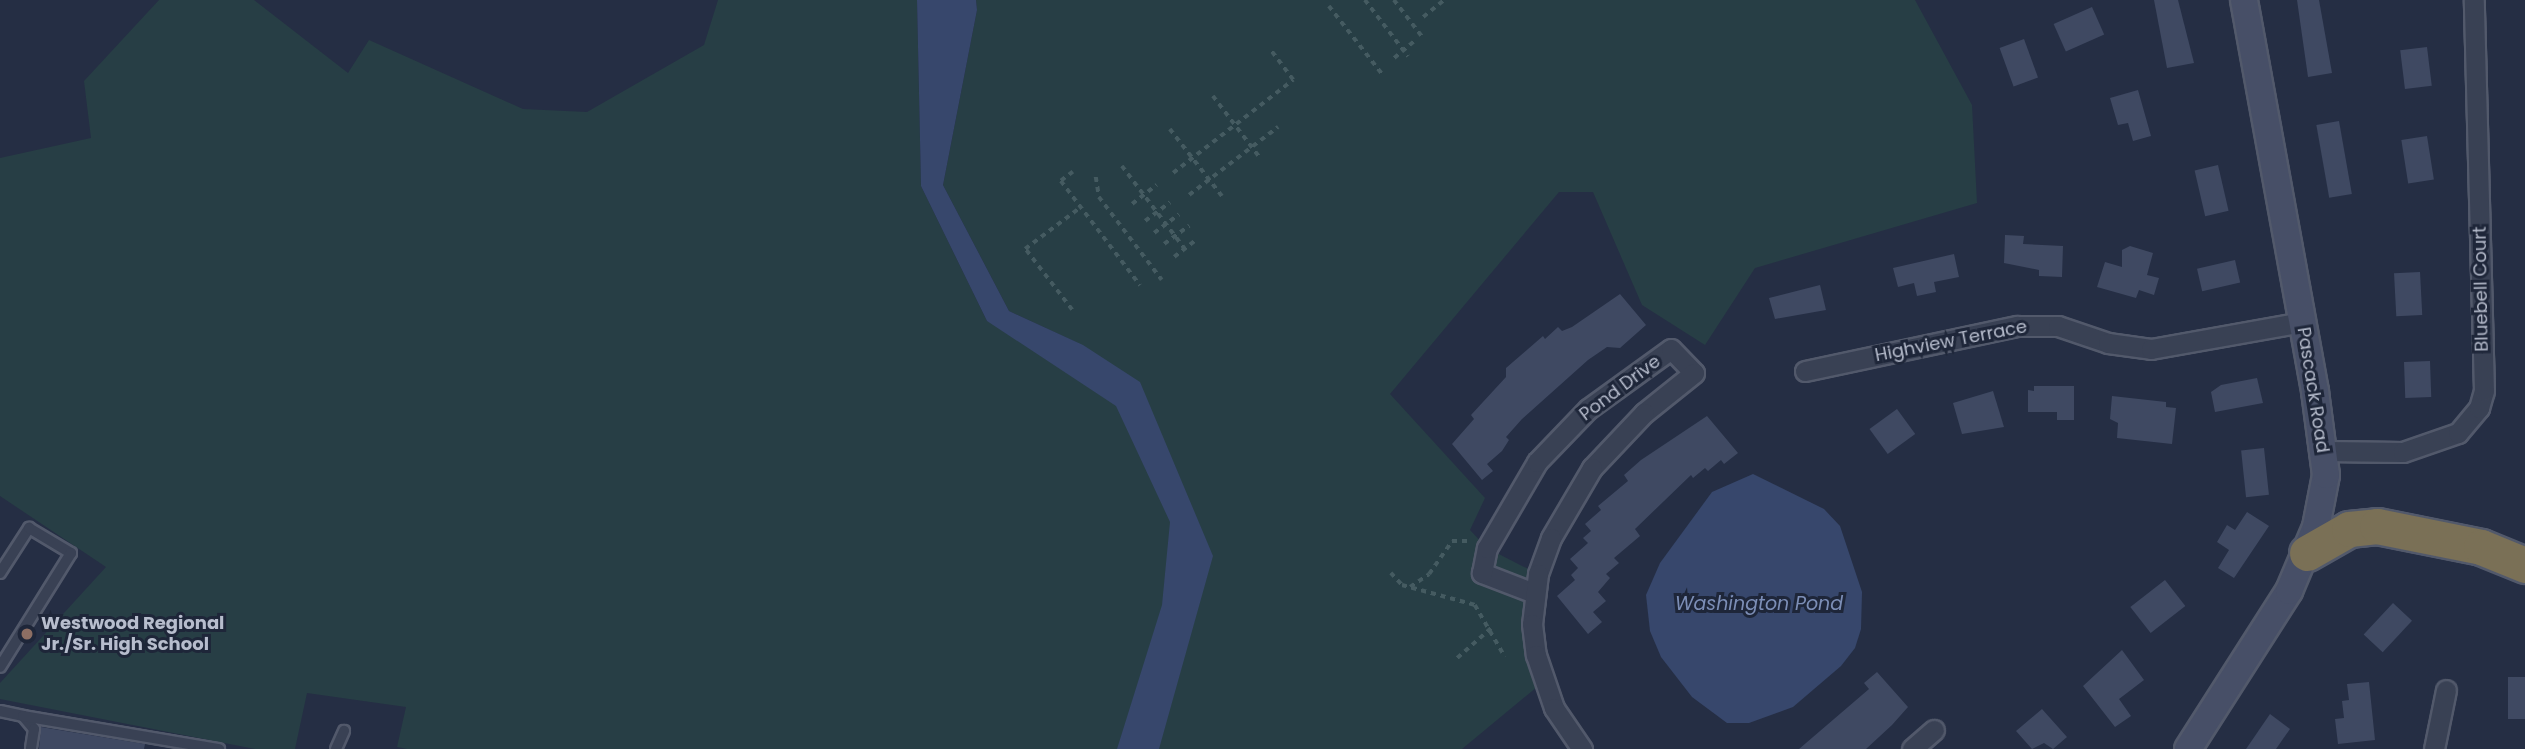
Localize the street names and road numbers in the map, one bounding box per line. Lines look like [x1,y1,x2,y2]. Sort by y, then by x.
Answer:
street label: Bluebell Court [2469,226,2493,352]
street label: Highview Terrace [1873,316,2029,366]
street label: Pascack Road [2292,326,2334,454]
street label: Pond Drive [1575,351,1665,425]

